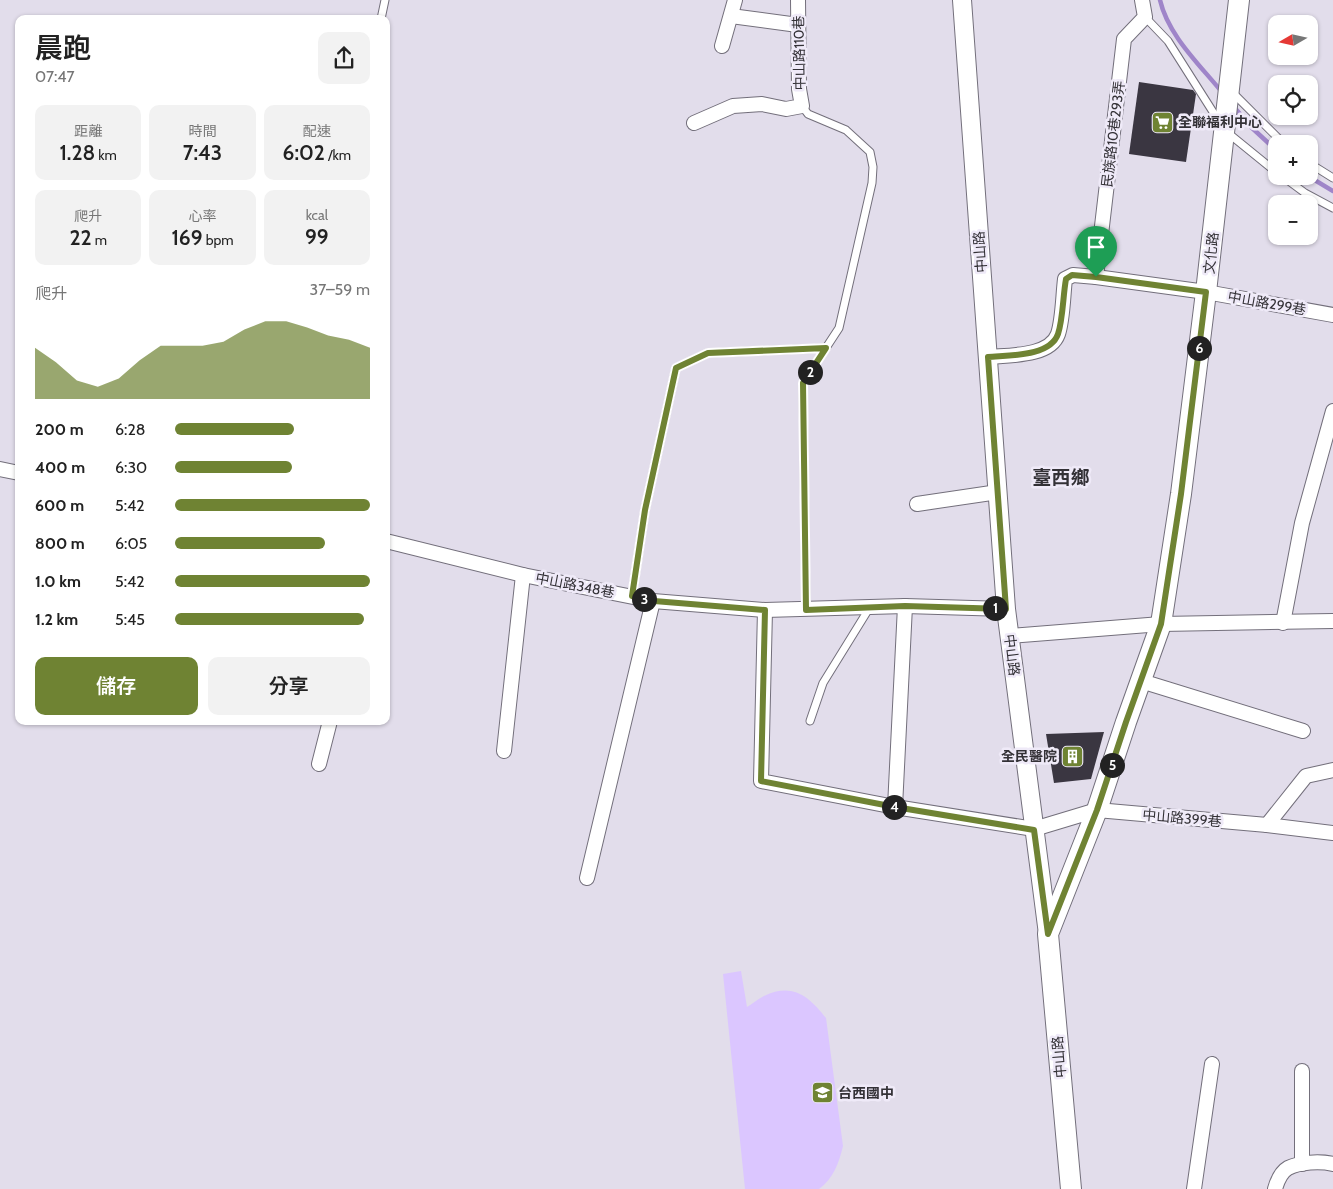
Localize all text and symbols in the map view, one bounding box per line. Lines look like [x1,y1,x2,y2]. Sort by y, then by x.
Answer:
street label: 中山路110巷 [789,15,809,91]
north arrow [1268,15,1318,65]
map controls [1268,15,1318,245]
text: 晨跑 [35,31,91,65]
button: share [318,32,370,84]
text: 07:47 [35,67,75,86]
button: locate [1268,75,1318,125]
street label: 民族路10巷293弄 [1098,80,1128,188]
supermarket icon: 全聯福利中心 [1150,110,1174,134]
place label: 全聯福利中心 [1178,113,1262,131]
text: 距離 [74,122,102,140]
text: 時間 [188,122,216,140]
text: 配速 [303,122,331,140]
button: + [1268,135,1318,185]
text: 1.28 [59,140,95,165]
text: 7:43 [183,140,222,165]
text: 6:02 [283,140,325,165]
text: km [95,146,117,164]
text: /km [325,146,351,164]
button: − [1268,195,1318,245]
text: kcal [306,206,328,224]
text: 爬升 [74,207,102,225]
text: 心率 [188,207,216,225]
text: 99 [305,224,329,249]
text: 22 [69,225,92,250]
text: 169 [171,225,203,250]
pin [1075,226,1117,277]
street label: 中山路 [970,230,990,274]
text: m [92,231,107,249]
text: bpm [203,231,234,249]
street label: 文化路 [1200,231,1222,275]
icon: arrive [1082,233,1110,261]
text: 37–59 m [309,280,370,299]
text: 爬升 [35,284,67,303]
street label: 中山路299巷 [1226,287,1308,319]
pin: 6 [1186,336,1212,360]
text: 6 [1196,339,1203,357]
pin: 2 [798,360,822,384]
text: 2 [807,363,814,381]
text: 200 m [35,420,84,439]
text: 6:28 [115,420,146,439]
text: 400 m [35,458,85,477]
text: 6:30 [115,458,147,477]
district label: 臺西鄉 [1032,466,1090,489]
text: 600 m [35,496,84,515]
text: 5:42 [115,496,145,515]
text: 800 m [35,534,85,553]
text: 6:05 [115,534,147,553]
street label: 中山路348巷 [534,569,616,601]
text: 1.0 km [35,572,81,591]
text: 5:42 [115,572,145,591]
pin: 3 [632,586,656,612]
text: 3 [641,590,648,608]
pin: 1 [982,596,1008,620]
text: 1 [993,599,998,617]
text: 1.2 km [35,610,78,629]
text: 5:45 [115,610,145,629]
street label: 中山路 [1001,633,1023,677]
button: 儲存 [35,657,198,715]
button: 分享 [208,657,370,715]
building icon: 全民醫院 [1061,744,1085,768]
place label: 全民醫院 [1001,747,1057,765]
pin: 5 [1100,752,1124,778]
text: 5 [1109,756,1116,774]
pin: 4 [882,794,906,820]
text: 4 [890,798,899,816]
street label: 中山路399巷 [1142,806,1222,830]
street label: 中山路 [1048,1035,1070,1079]
school or university icon: 台西國中 [810,1081,834,1105]
place label: 台西國中 [838,1084,894,1102]

